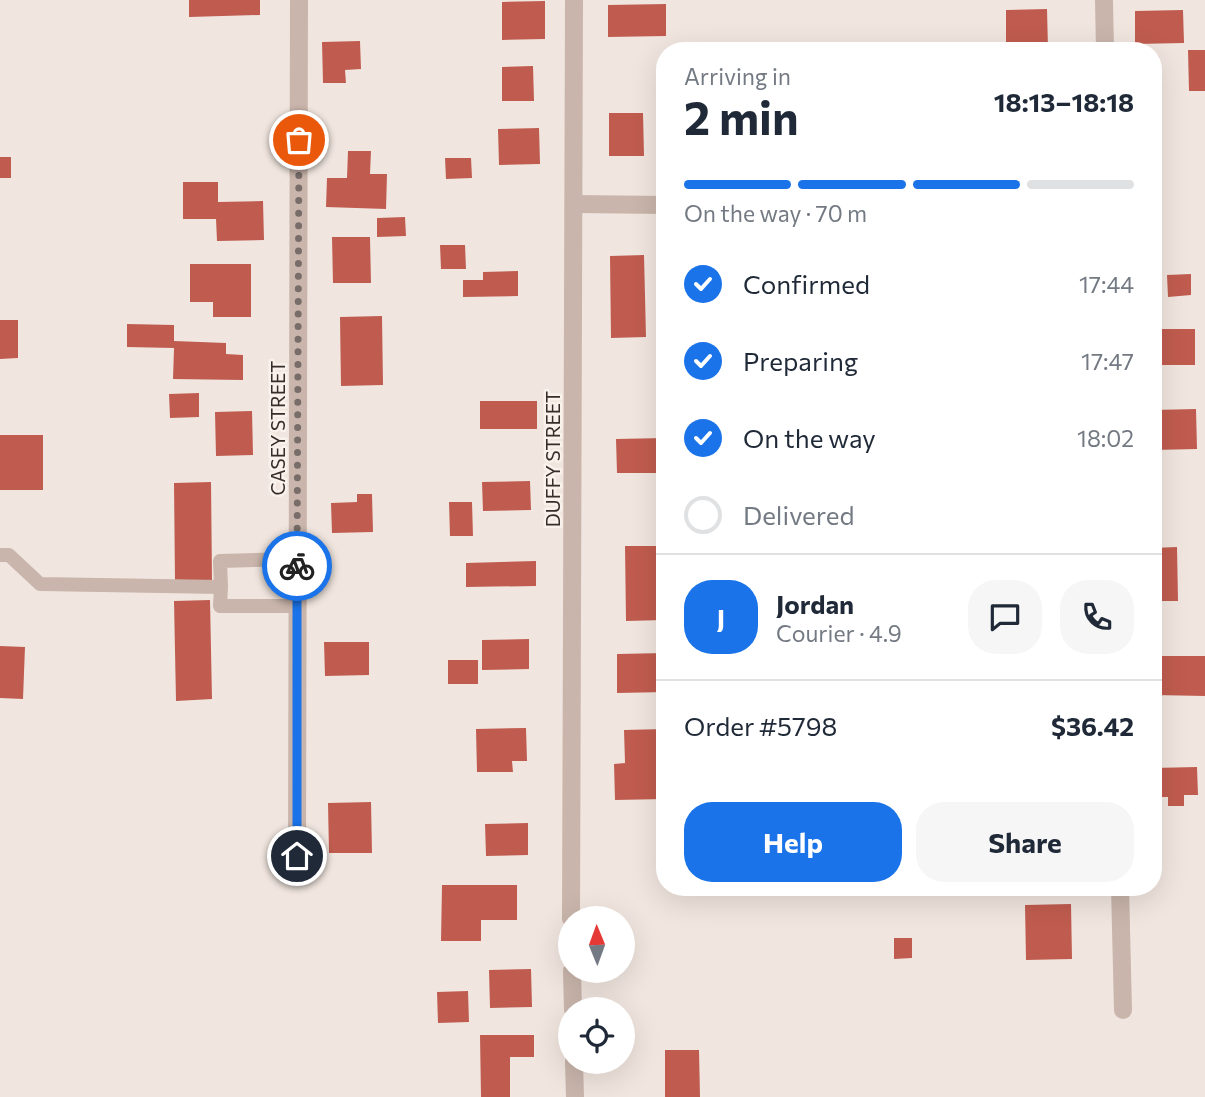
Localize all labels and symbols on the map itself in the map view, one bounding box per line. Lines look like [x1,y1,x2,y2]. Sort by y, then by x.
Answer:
pin [269,110,329,170]
street label: CASEY STREET [266,360,289,496]
street label: DUFFY STREET [541,391,564,527]
courier [262,531,332,601]
pin [267,826,327,886]
north arrow [558,906,635,984]

